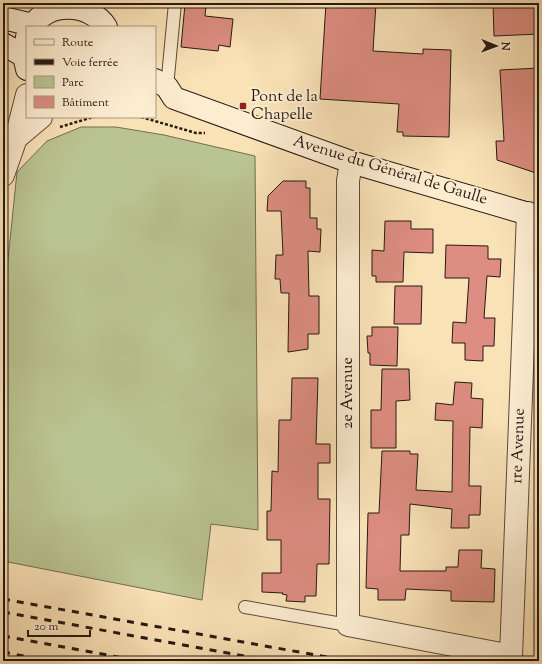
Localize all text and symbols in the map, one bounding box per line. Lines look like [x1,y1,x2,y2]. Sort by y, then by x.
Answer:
legend [26,26,156,118]
north arrow [476,26,516,66]
text: Route [62,34,94,52]
text: N [497,41,513,51]
text: Voie ferrée [62,54,119,72]
text: Parc [62,74,84,92]
place label: Pont de la Chapelle [251,86,318,127]
text: Bâtiment [62,94,109,112]
marker: Pont de la Chapelle [238,101,248,111]
street label: Avenue du Général de Gaulle [290,130,490,212]
street label: 2e Avenue [337,357,360,429]
street label: 1re Avenue [506,408,532,484]
scale bar [28,612,90,638]
text: 20 m [34,618,59,636]

